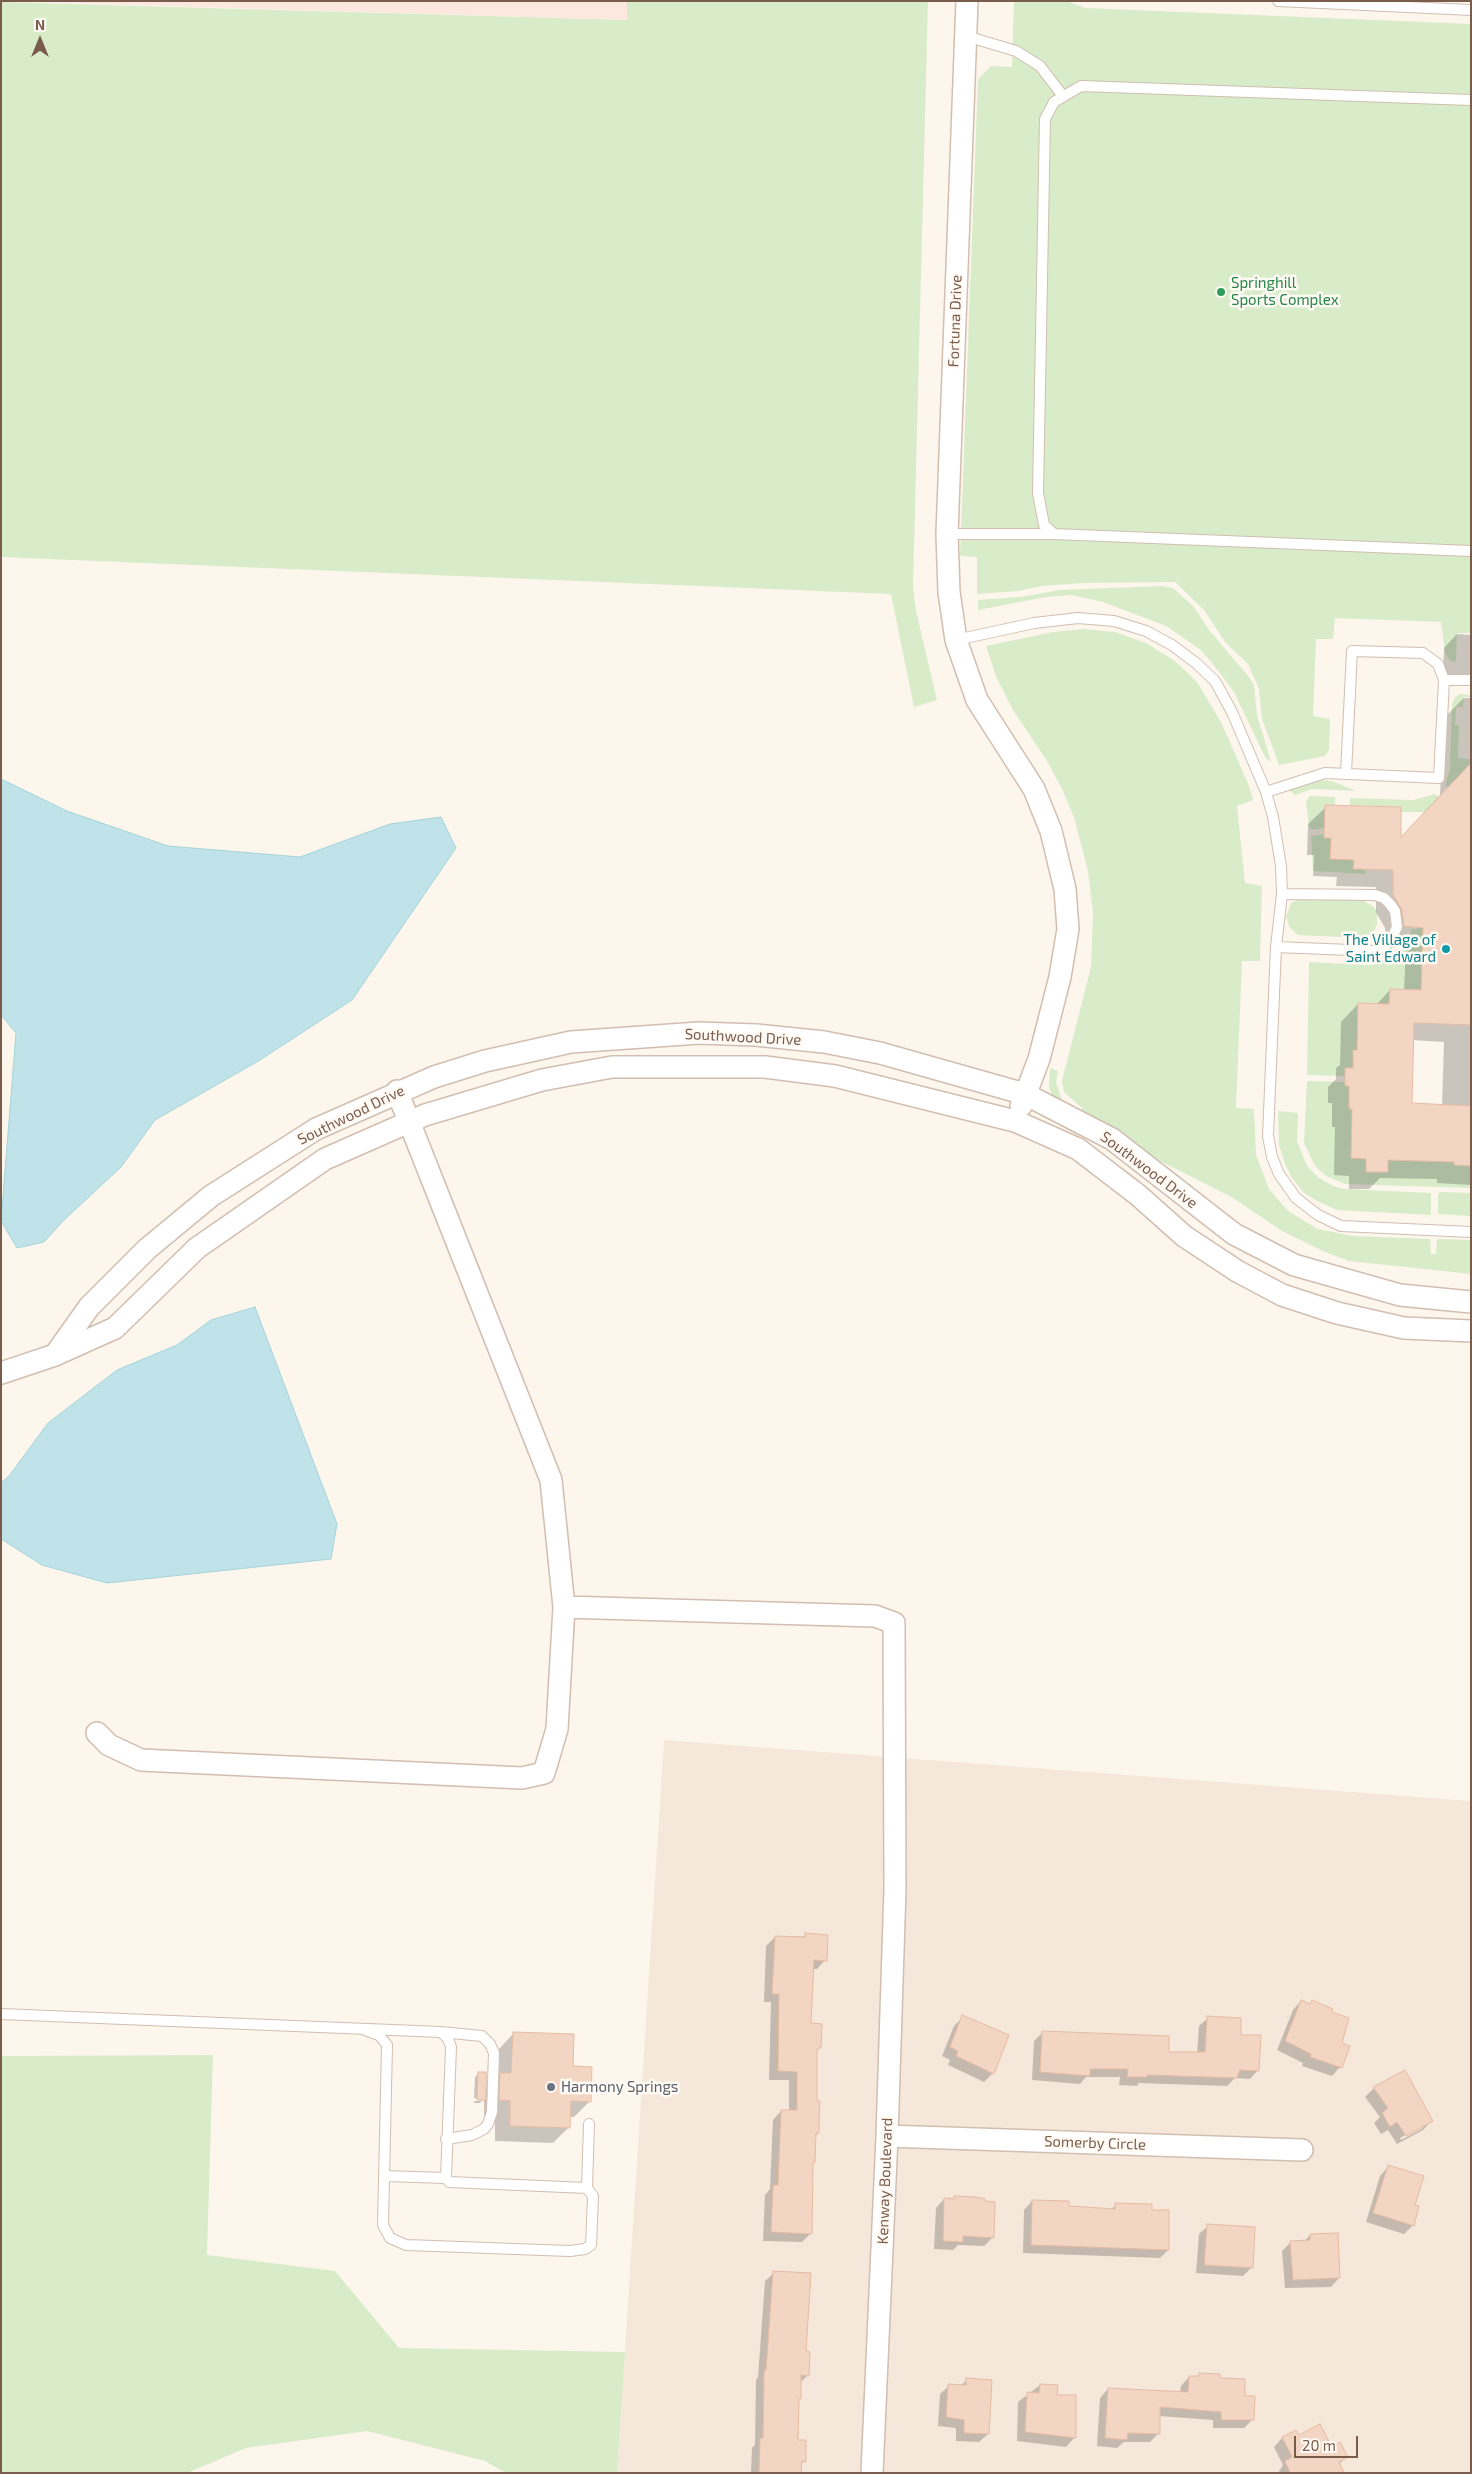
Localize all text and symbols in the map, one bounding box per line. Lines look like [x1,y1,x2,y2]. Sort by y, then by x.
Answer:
north arrow [15,15,65,65]
text: N [35,16,45,33]
street label: Fortuna Drive [944,274,966,368]
place label: Springhill Sports Complex [1231,274,1339,309]
marker: Springhill Sports Complex [1215,286,1227,298]
place label: The Village of Saint Edward [1343,931,1436,966]
marker: The Village of Saint Edward [1440,943,1452,955]
street label: Southwood Drive [684,1025,802,1049]
street label: Southwood Drive [295,1081,407,1149]
street label: Southwood Drive [1097,1128,1201,1212]
place label: Harmony Springs [561,2078,678,2096]
marker: Harmony Springs [545,2081,557,2093]
street label: Kenway Boulevard [874,2117,896,2245]
street label: Somerby Circle [1044,2132,1146,2154]
scale bar [1297,2426,1361,2458]
text: 20 m [1302,2436,1336,2454]

